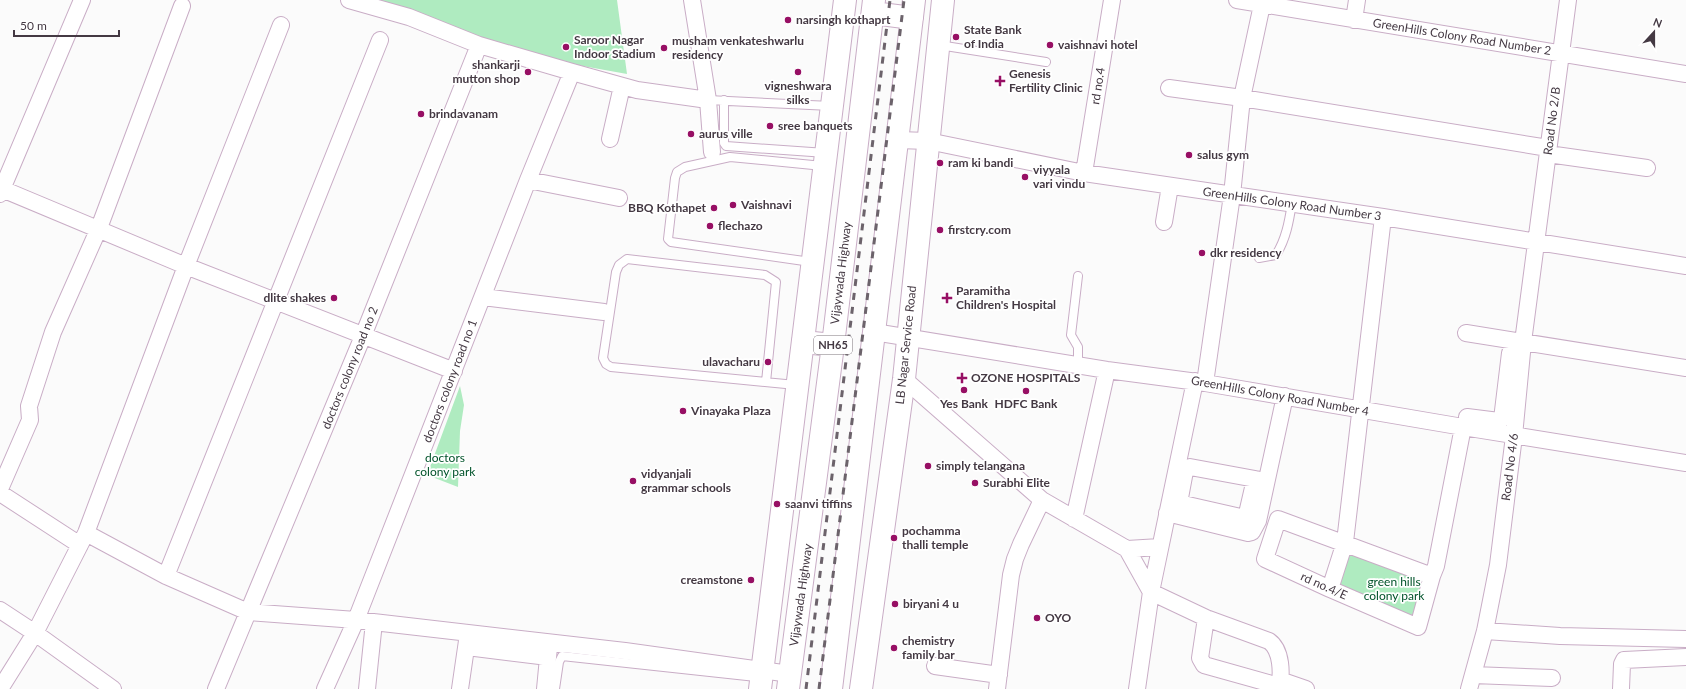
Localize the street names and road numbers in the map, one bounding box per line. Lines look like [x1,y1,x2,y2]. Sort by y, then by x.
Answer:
street label: GreenHills Colony Road Number 2 [1372,15,1552,58]
street label: rd no.4 [1087,66,1108,105]
street label: Road No 2/B [1540,86,1563,156]
street label: GreenHills Colony Road Number 3 [1202,184,1382,223]
street label: Vijaywada Highway [827,220,854,325]
street label: LB Nagar Service Road [892,285,919,405]
street label: doctors colony road no 2 [318,304,381,431]
street label: doctors colony road no 1 [419,317,480,445]
road number: NH65 [814,336,852,354]
street label: GreenHills Colony Road Number 4 [1190,372,1370,419]
street label: Road No 4/6 [1498,432,1521,502]
street label: Vijaywada Highway [786,542,815,647]
street label: rd no.4/E [1299,569,1350,603]

